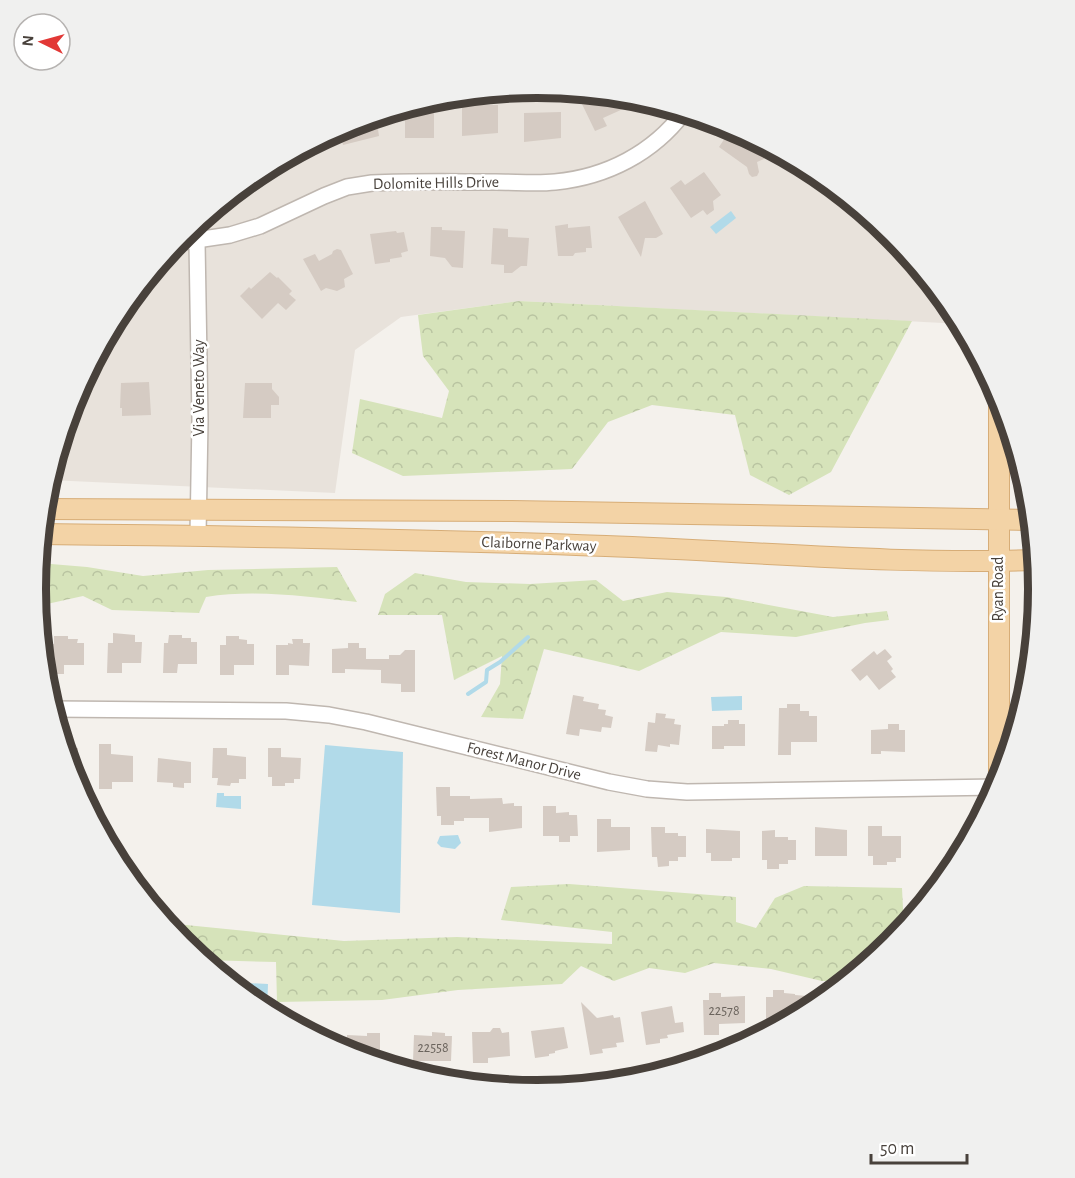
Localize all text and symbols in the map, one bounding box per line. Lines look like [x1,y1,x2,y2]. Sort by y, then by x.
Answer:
north arrow [12,12,72,72]
text: N [20,35,37,47]
street label: Dolomite Hills Drive [373,174,499,192]
street label: Via Veneto Way [191,339,208,437]
street label: Claiborne Parkway [481,534,597,555]
street label: Ryan Road [990,556,1007,622]
street label: Forest Manor Drive [465,739,583,783]
house number: 22578 [708,1004,740,1018]
house number: 22558 [417,1041,449,1055]
scale bar [871,1127,967,1165]
text: 50 m [880,1140,914,1158]

